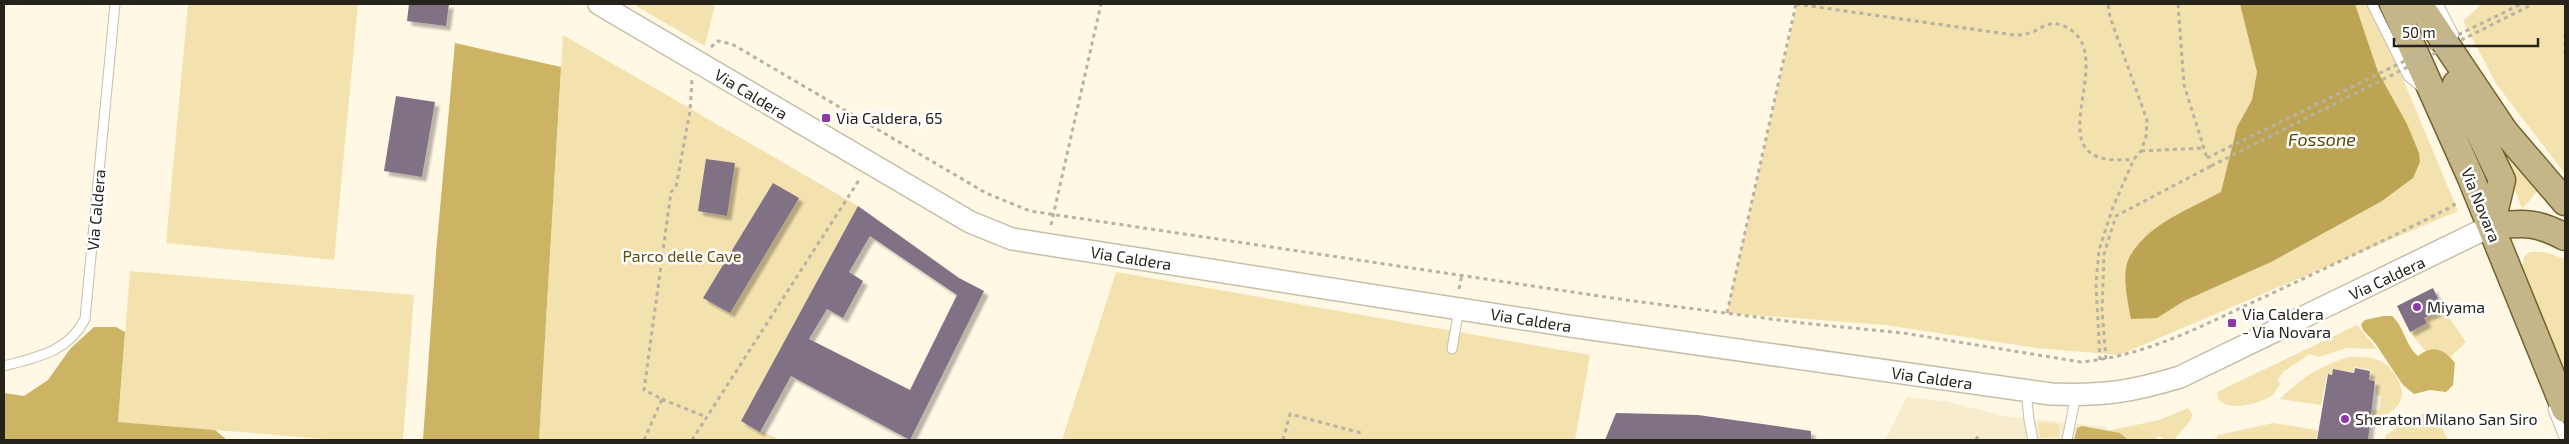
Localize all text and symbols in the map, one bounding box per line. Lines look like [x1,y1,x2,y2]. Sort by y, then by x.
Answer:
scale bar [2394,15,2538,47]
text: 50 m [2402,23,2436,41]
street label: Via Caldera [711,64,791,123]
place label: Via Caldera, 65 [836,108,943,127]
marker: Via Caldera, 65 [820,112,832,124]
water label: Fossone [2288,128,2356,150]
street label: Via Novara [2458,165,2505,245]
street label: Via Caldera [82,168,109,251]
street label: Via Caldera [1089,242,1173,273]
park label: Parco delle Cave [622,246,742,265]
street label: Via Caldera [2346,252,2428,303]
place label: Miyama [2427,297,2485,316]
marker: Miyama [2411,301,2423,313]
street label: Via Caldera [1489,304,1573,335]
place label: Via Caldera - Via Novara [2242,304,2331,341]
marker: Via Caldera - Via Novara [2226,317,2238,329]
street label: Via Caldera [1890,362,1974,393]
place label: Sheraton Milano San Siro [2355,409,2537,428]
marker: Sheraton Milano San Siro [2339,413,2351,425]

